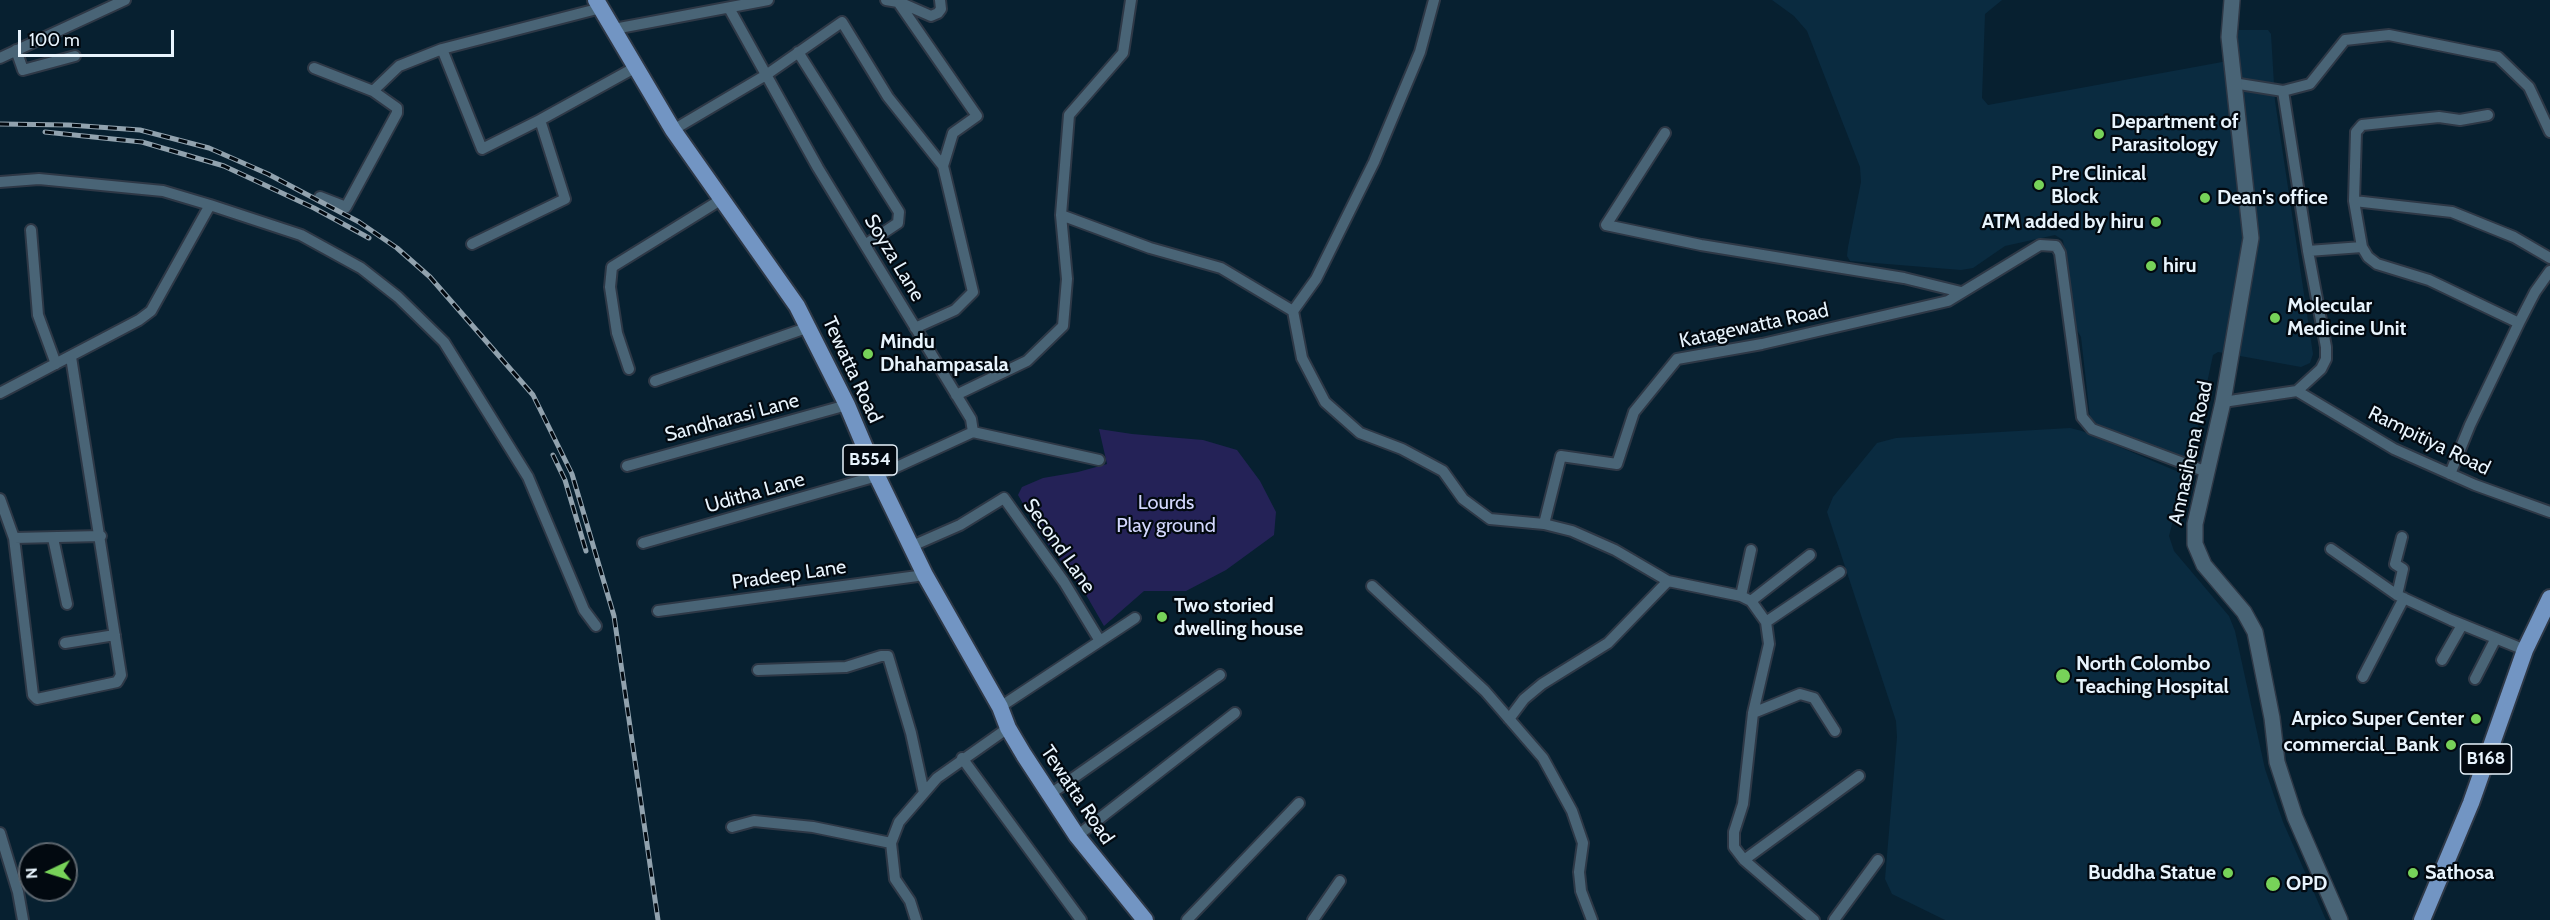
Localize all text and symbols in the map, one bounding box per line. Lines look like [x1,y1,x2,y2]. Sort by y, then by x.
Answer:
scale bar [21,18,177,56]
text: 100 m [29,29,80,51]
place label: Department of Parasitology [2111,110,2239,157]
marker: Department of Parasitology [2092,127,2106,141]
place label: Pre Clinical Block [2051,162,2146,209]
marker: Pre Clinical Block [2032,178,2046,192]
place label: Dean's office [2217,186,2328,210]
marker: Dean's office [2198,191,2212,205]
street label: Soyza Lane [859,210,929,306]
place label: ATM added by hiru [1982,210,2144,234]
marker: ATM added by hiru [2149,215,2163,229]
place label: hiru [2163,254,2196,278]
marker: hiru [2144,259,2158,273]
place label: Molecular Medicine Unit [2287,294,2406,341]
street label: Katagewatta Road [1677,298,1831,354]
marker: Molecular Medicine Unit [2268,311,2282,325]
street label: Tewatta Road [817,313,887,427]
place label: Mindu Dhahampasala [880,330,1009,377]
marker: Mindu Dhahampasala [861,347,875,361]
street label: Annasihena Road [2164,379,2218,527]
street label: Sandharasi Lane [662,389,802,447]
street label: Rampitiya Road [2364,401,2494,481]
road number: B554 [843,445,897,475]
street label: Uditha Lane [703,467,807,519]
park label: Lourds Play ground [1116,491,1216,538]
street label: Second Lane [1018,494,1100,598]
street label: Pradeep Lane [730,555,848,595]
place label: Two storied dwelling house [1174,594,1303,641]
marker: Two storied dwelling house [1155,610,1169,624]
place label: North Colombo Teaching Hospital [2076,652,2229,699]
marker: North Colombo Teaching Hospital [2054,667,2072,685]
place label: Arpico Super Center [2291,707,2464,731]
marker: Arpico Super Center [2469,712,2483,726]
place label: commercial_Bank [2284,733,2439,757]
marker: commercial_Bank [2444,738,2458,752]
street label: Tewatta Road [1035,741,1119,849]
road number: B168 [2460,744,2512,774]
north arrow [18,842,78,902]
place label: Buddha Statue [2088,861,2216,885]
place label: Sathosa [2425,861,2494,885]
marker: Buddha Statue [2221,866,2235,880]
marker: Sathosa [2406,866,2420,880]
text: N [22,867,41,879]
place label: OPD [2286,872,2328,896]
marker: OPD [2264,875,2282,893]

